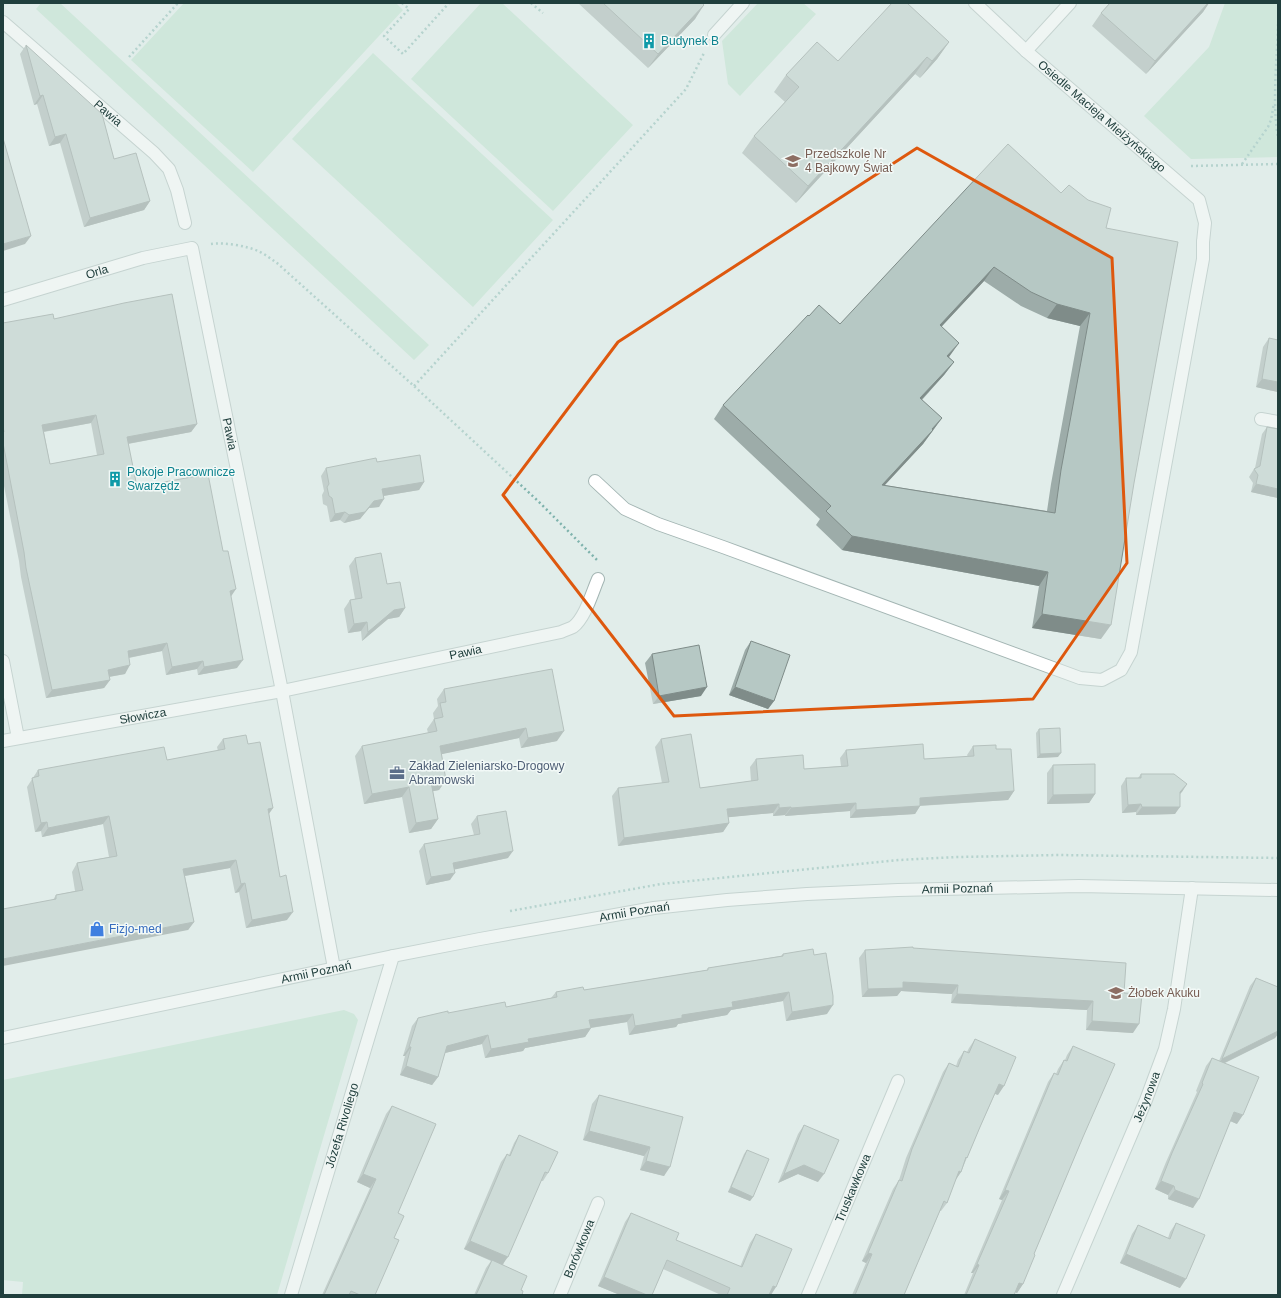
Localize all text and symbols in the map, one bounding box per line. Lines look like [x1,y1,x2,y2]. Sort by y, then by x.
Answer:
building icon: Budynek B [640,32,658,50]
place label: Budynek B [661,34,719,48]
street label: Osiedle Macieja Mielżyńskiego [1035,57,1169,175]
street label: Pawia [91,97,125,129]
place label: Przedszkole Nr 4 Bajkowy Świat [805,147,893,175]
school or university icon: Przedszkole Nr 4 Bajkowy Świat [784,152,802,170]
street label: Orla [84,262,110,282]
street label: Pawia [220,417,240,452]
place label: Pokoje Pracownicze Swarzędz [127,465,235,493]
building icon: Pokoje Pracownicze Swarzędz [106,470,124,488]
street label: Pawia [448,642,483,662]
street label: Słowicza [118,705,168,727]
place label: Zakład Zieleniarsko-Drogowy Abramowski [409,759,564,787]
office icon: Zakład Zieleniarsko-Drogowy Abramowski [388,764,406,782]
street label: Armii Poznań [921,881,993,896]
street label: Armii Poznań [598,899,670,925]
shop icon: Fizjo-med [88,920,106,938]
place label: Fizjo-med [109,922,162,936]
street label: Armii Poznań [280,958,353,986]
school or university icon: Żłobek Akuku [1107,984,1125,1002]
place label: Żłobek Akuku [1128,986,1200,1000]
street label: Jeżynowa [1130,1069,1163,1124]
street label: Józefa Rivoliego [323,1081,361,1170]
street label: Truskawkowa [832,1151,874,1224]
street label: Borówkowa [561,1217,598,1280]

